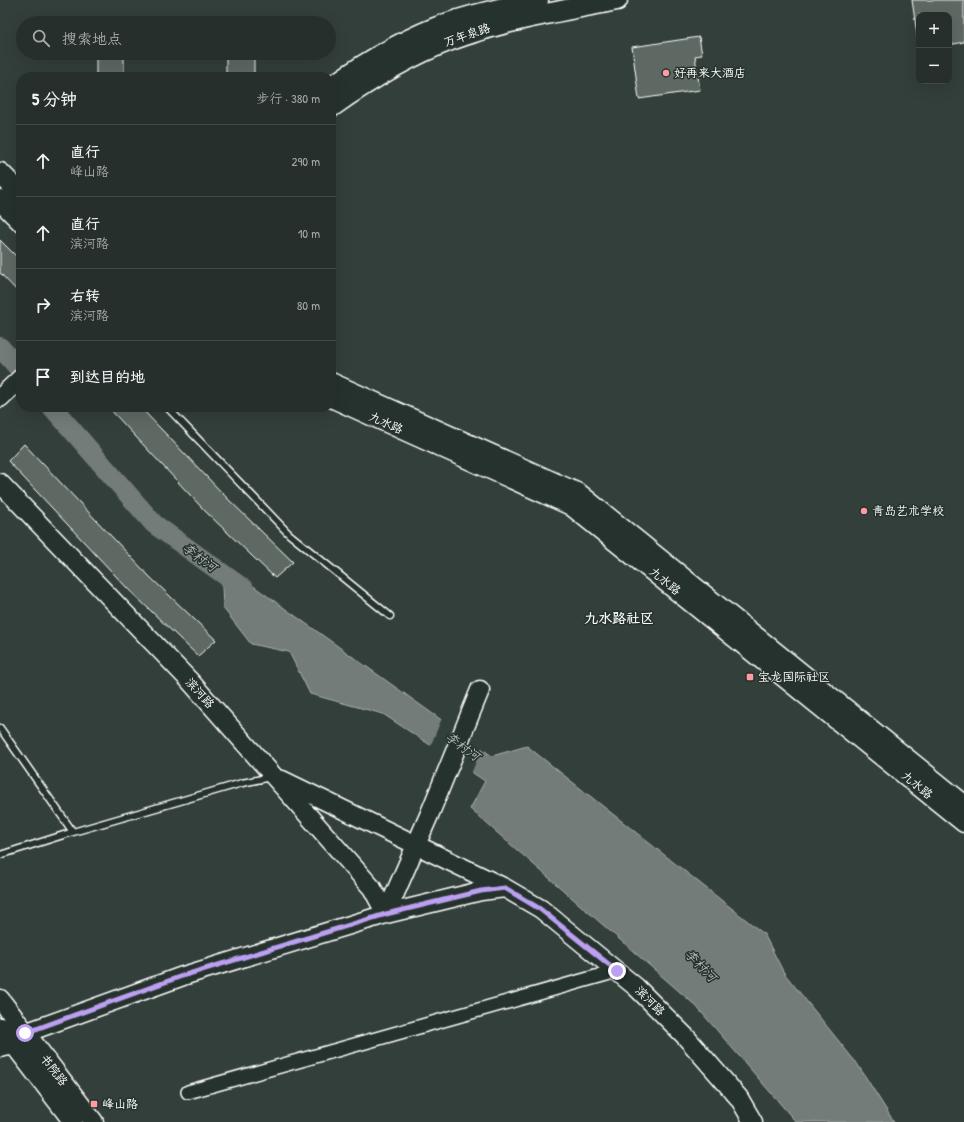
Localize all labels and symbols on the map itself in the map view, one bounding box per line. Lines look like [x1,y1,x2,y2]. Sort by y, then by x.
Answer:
street label: 万年泉路 [441,19,492,50]
place label: 好再来大酒店 [674,64,746,81]
marker: 好再来大酒店 [661,68,671,78]
street label: 九水路 [366,407,406,438]
place label: 青岛艺术学校 [872,502,944,519]
marker: 青岛艺术学校 [859,506,869,516]
water label: 李村河 [179,538,223,577]
street label: 九水路 [646,563,685,599]
district label: 九水路社区 [584,608,654,627]
place label: 宝龙国际社区 [758,668,830,685]
marker: 宝龙国际社区 [745,672,755,682]
street label: 滨河路 [182,674,219,712]
water label: 李村河 [442,727,486,766]
street label: 九水路 [898,767,937,803]
water label: 李村河 [681,945,722,987]
route end [608,962,626,980]
street label: 滨河路 [632,982,669,1019]
route start [16,1024,34,1042]
street label: 书院路 [37,1050,72,1089]
place label: 峰山路 [102,1095,138,1112]
marker: 峰山路 [89,1099,99,1109]

